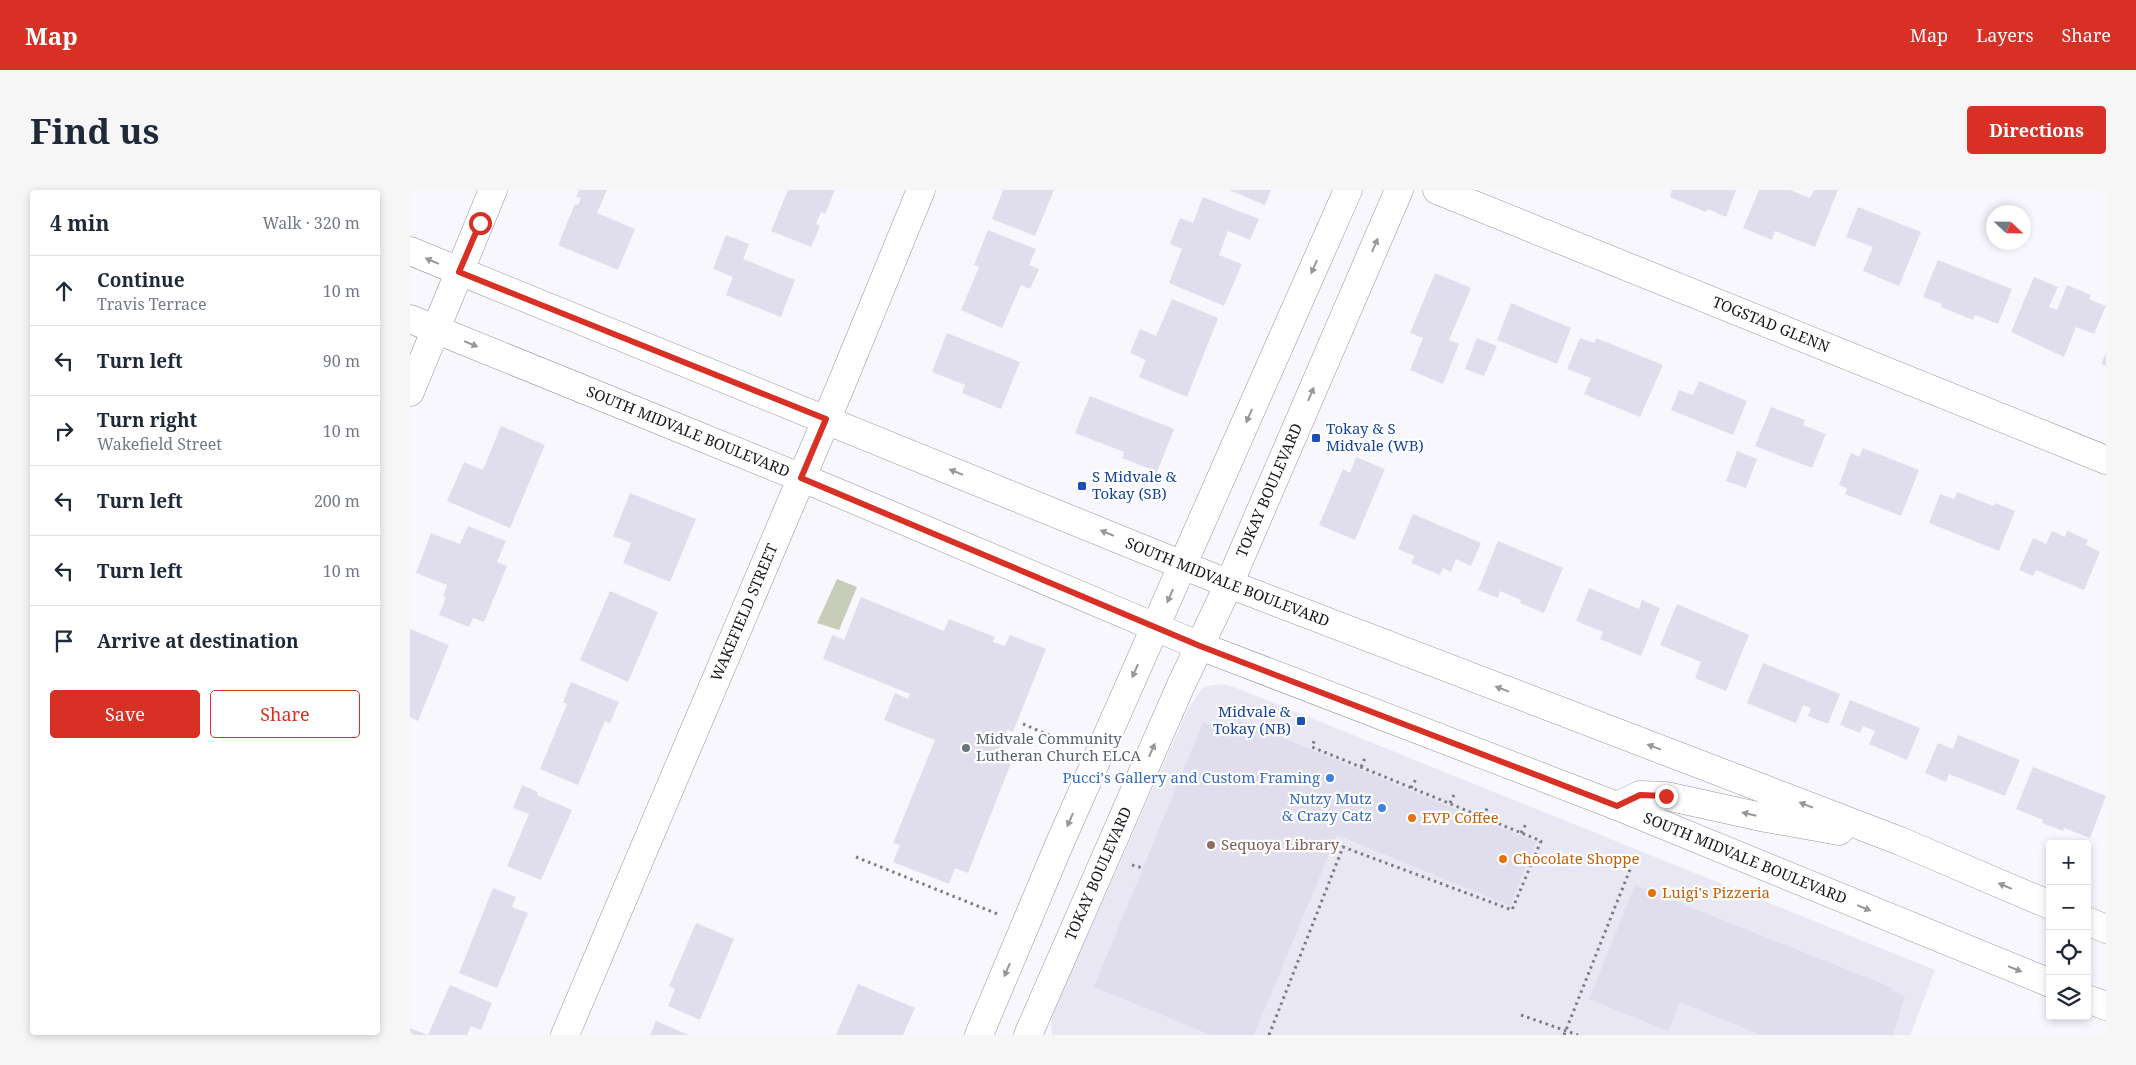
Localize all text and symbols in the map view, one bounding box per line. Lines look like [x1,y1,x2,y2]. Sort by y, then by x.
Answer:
text: Map [25,19,78,52]
text: Map [1910,23,1948,47]
text: Layers [1976,23,2034,47]
text: Share [2062,23,2111,47]
button: Directions [1967,106,2106,154]
text: Find us [30,107,159,154]
north arrow [1986,205,2031,250]
text: 4 min [50,209,109,237]
text: Walk · 320 m [263,212,360,234]
route start [469,212,492,235]
one-way arrow [1372,238,1380,252]
one-way arrow [425,256,439,264]
one-way arrow [1310,260,1318,274]
text: Continue [97,267,185,293]
icon: ahead [50,277,78,305]
text: 10 m [323,280,360,302]
street label: TOGSTAD GLENN [1710,291,1833,357]
text: Travis Terrace [97,293,207,315]
one-way arrow [464,341,479,348]
icon: left [50,347,78,375]
text: Turn left [97,348,183,374]
text: 90 m [323,350,360,372]
street label: SOUTH MIDVALE BOULEVARD [584,381,793,481]
one-way arrow [1307,387,1315,401]
text: Turn right [97,407,197,433]
one-way arrow [1245,409,1253,423]
icon: right [50,417,78,445]
place label: Tokay & S Midvale (WB) [1326,418,1424,455]
text: 10 m [323,420,360,442]
street label: TOKAY BOULEVARD [1231,420,1306,560]
marker: Tokay & S Midvale (WB) [1310,432,1322,444]
text: Wakefield Street [97,433,222,455]
place label: S Midvale & Tokay (SB) [1092,466,1177,503]
one-way arrow [948,468,963,476]
marker: S Midvale & Tokay (SB) [1076,480,1088,492]
icon: left [50,487,78,515]
text: Turn left [97,488,183,514]
text: 200 m [314,490,360,512]
one-way arrow [1099,529,1114,537]
street label: SOUTH MIDVALE BOULEVARD [1123,532,1333,631]
street label: WAKEFIELD STREET [705,540,782,684]
icon: left [50,557,78,585]
text: Turn left [97,558,183,584]
text: 10 m [323,560,360,582]
one-way arrow [1166,589,1174,603]
icon: arrive [50,627,78,655]
text: Arrive at destination [97,628,299,654]
one-way arrow [1130,664,1138,678]
one-way arrow [1495,684,1510,692]
button: Save [50,690,200,738]
button: Share [210,690,360,738]
place label: Midvale & Tokay (NB) [1213,701,1291,738]
marker: Midvale & Tokay (NB) [1295,715,1307,727]
place label: Midvale Community Lutheran Church ELCA [976,728,1142,765]
marker: Midvale Community Lutheran Church ELCA [960,742,972,754]
one-way arrow [1149,743,1157,757]
one-way arrow [1646,743,1661,751]
place label: Pucci's Gallery and Custom Framing [1062,767,1320,787]
marker: Pucci's Gallery and Custom Framing [1324,772,1336,784]
route end [1655,785,1678,808]
place label: Nutzy Mutz & Crazy Catz [1282,788,1372,825]
one-way arrow [1798,801,1813,809]
marker: Nutzy Mutz & Crazy Catz [1376,802,1388,814]
street label: TOKAY BOULEVARD [1060,803,1136,943]
place label: EVP Coffee [1422,807,1499,827]
street label: SOUTH MIDVALE BOULEVARD [1641,807,1850,908]
one-way arrow [1741,810,1756,818]
marker: EVP Coffee [1406,812,1418,824]
one-way arrow [1065,813,1073,827]
place label: Sequoya Library [1221,834,1340,854]
marker: Sequoya Library [1205,839,1217,851]
map controls [2046,840,2091,1020]
button: + [2046,840,2091,885]
place label: Chocolate Shoppe [1513,848,1640,868]
marker: Chocolate Shoppe [1497,853,1509,865]
place label: Luigi's Pizzeria [1662,882,1770,902]
one-way arrow [1997,882,2012,890]
button: − [2046,885,2091,930]
marker: Luigi's Pizzeria [1646,887,1658,899]
one-way arrow [1857,904,1871,912]
button: locate [2046,930,2091,975]
one-way arrow [1002,963,1010,977]
one-way arrow [2008,965,2023,973]
button: layers [2046,975,2091,1020]

